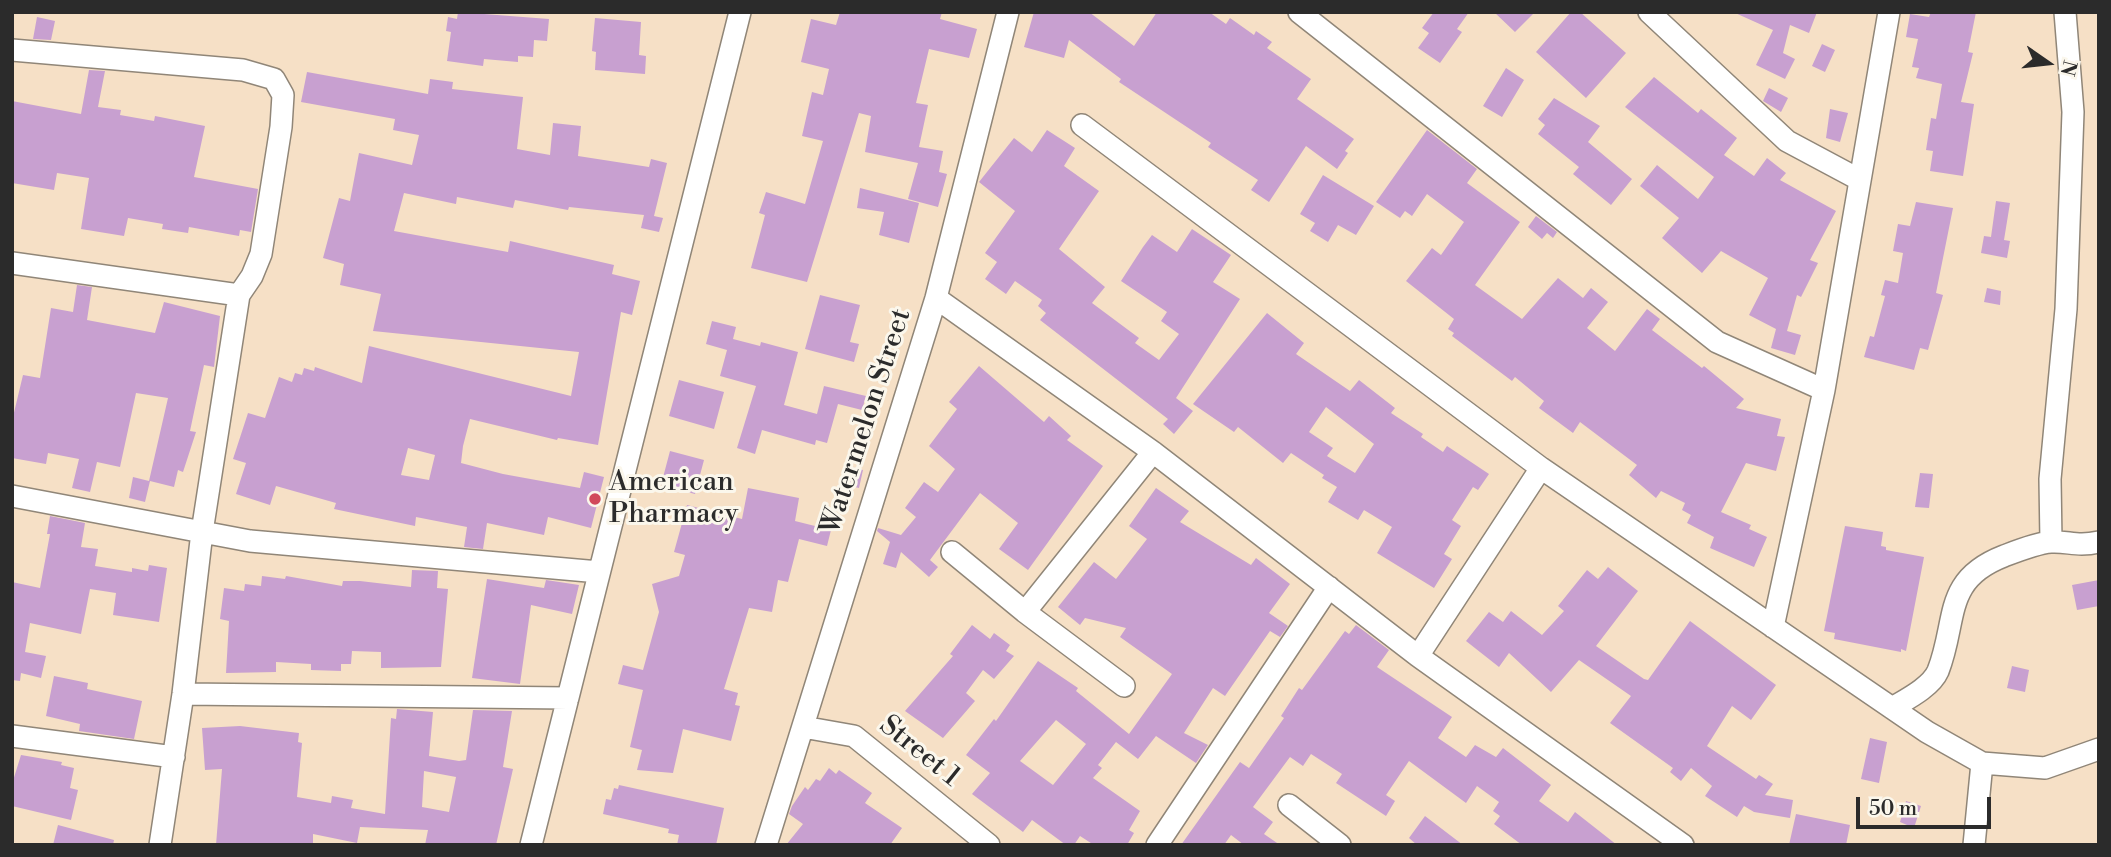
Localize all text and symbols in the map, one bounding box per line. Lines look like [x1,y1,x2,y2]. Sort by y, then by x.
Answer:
north arrow [2013,28,2083,98]
text: N [2055,58,2082,78]
street label: Watermelon Street [815,305,919,539]
place label: American Pharmacy [609,466,738,532]
marker: American Pharmacy [587,491,603,507]
street label: Street 1 [872,709,966,795]
scale bar [1859,784,1994,828]
text: 50 m [1869,796,1917,822]

